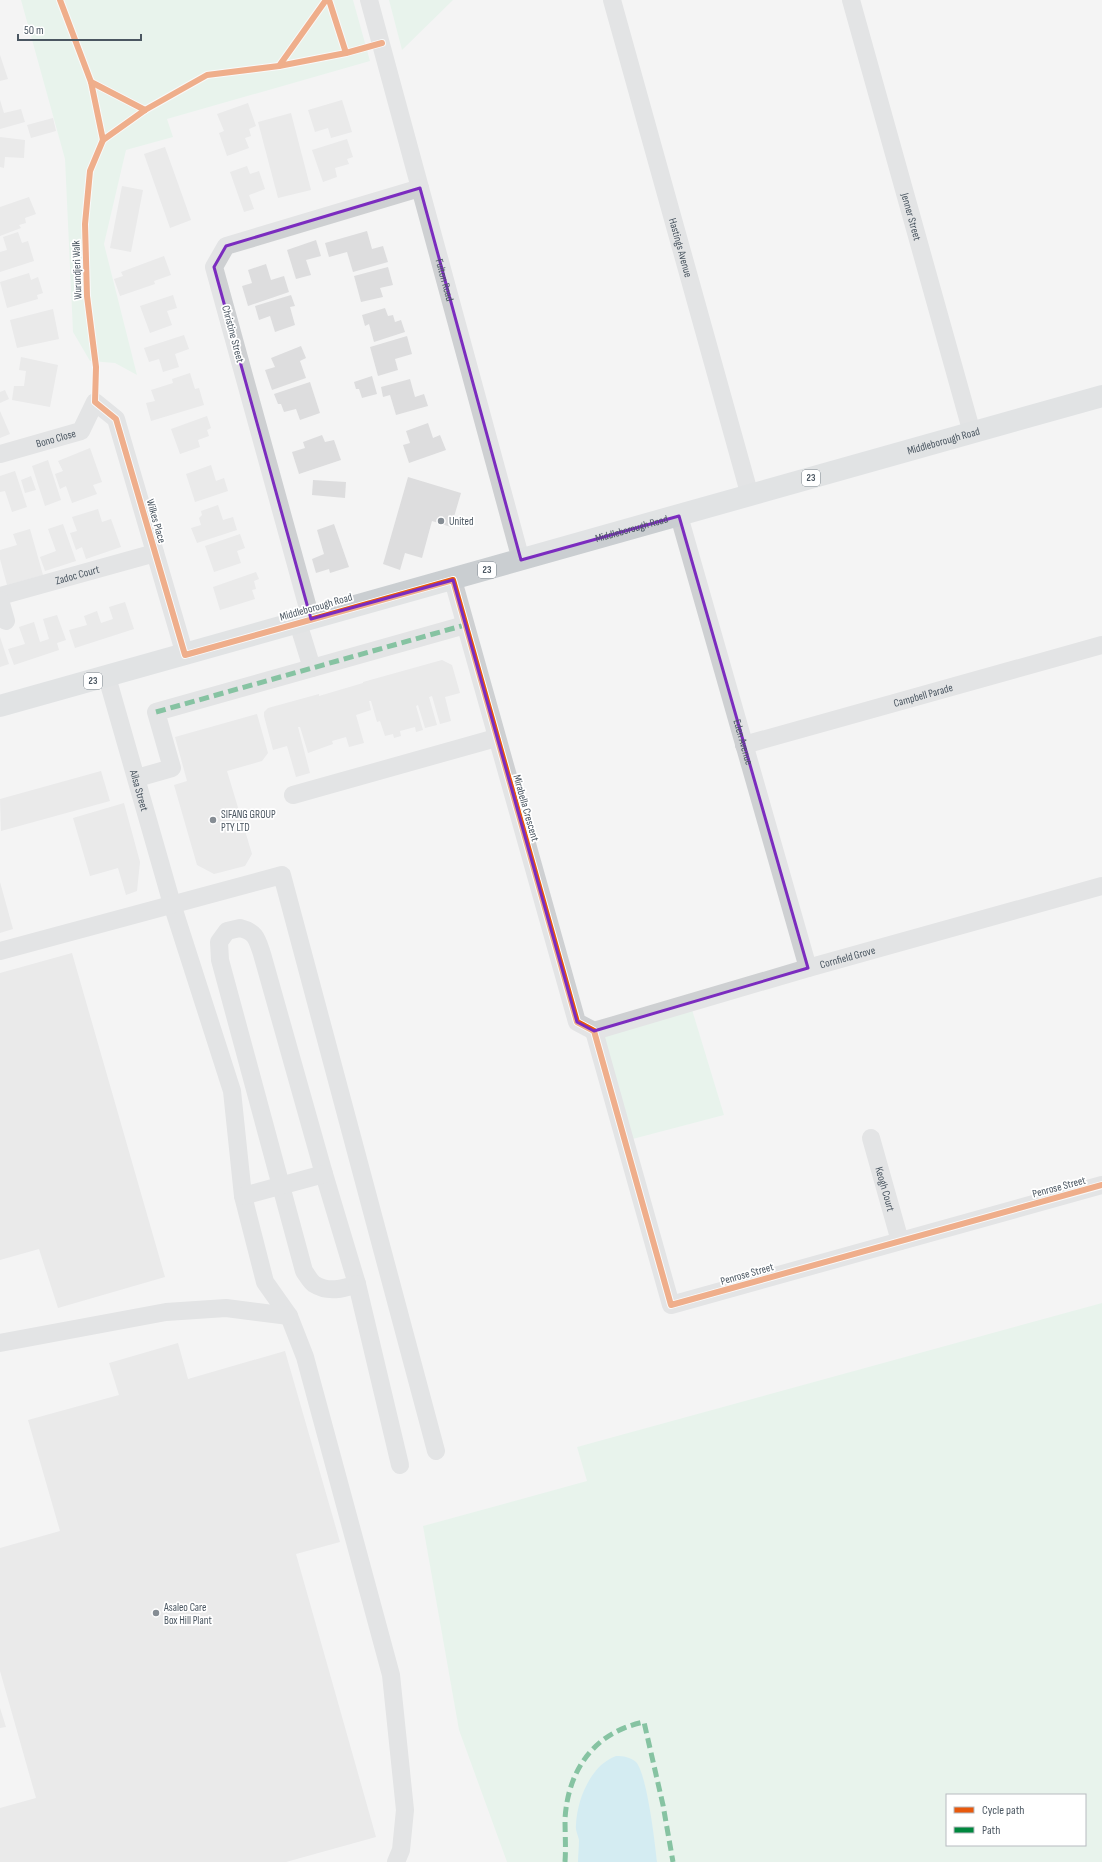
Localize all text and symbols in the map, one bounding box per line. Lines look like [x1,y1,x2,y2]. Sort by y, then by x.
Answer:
scale bar [18,16,141,42]
text: 50 m [24,23,44,38]
street label: Jenner Street [898,191,925,243]
street label: Hastings Avenue [666,216,695,279]
street label: Wurundjeri Walk [69,239,85,300]
street label: Fulton Road [433,257,457,303]
street label: Christine Street [219,304,247,365]
street label: Middleborough Road [906,424,982,457]
street label: Bono Close [34,426,77,450]
road number: 23 [802,470,820,486]
street label: Wilkes Place [144,498,168,544]
street label: Middleborough Road [594,512,670,545]
place label: United [449,515,474,528]
marker: United [436,516,446,526]
street label: Zadoc Court [54,562,101,587]
road number: 23 [478,562,496,578]
street label: Middleborough Road [278,590,354,624]
road number: 23 [84,673,102,689]
street label: Campbell Parade [892,681,954,709]
street label: Eden Avenue [731,718,756,766]
street label: Ailsa Street [127,768,152,813]
street label: Mirabella Crescent [510,773,542,843]
place label: SIFANG GROUP PTY LTD [221,808,276,834]
marker: SIFANG GROUP PTY LTD [208,815,218,825]
street label: Cornfield Grove [818,943,877,971]
street label: Keogh Court [873,1165,898,1213]
street label: Penrose Street [1031,1173,1088,1200]
street label: Penrose Street [719,1260,776,1288]
place label: Asaleo Care Box Hill Plant [163,1601,212,1627]
marker: Asaleo Care Box Hill Plant [151,1608,161,1618]
legend [946,1794,1086,1846]
text: Cycle path [982,1803,1024,1818]
text: Path [982,1823,1000,1838]

